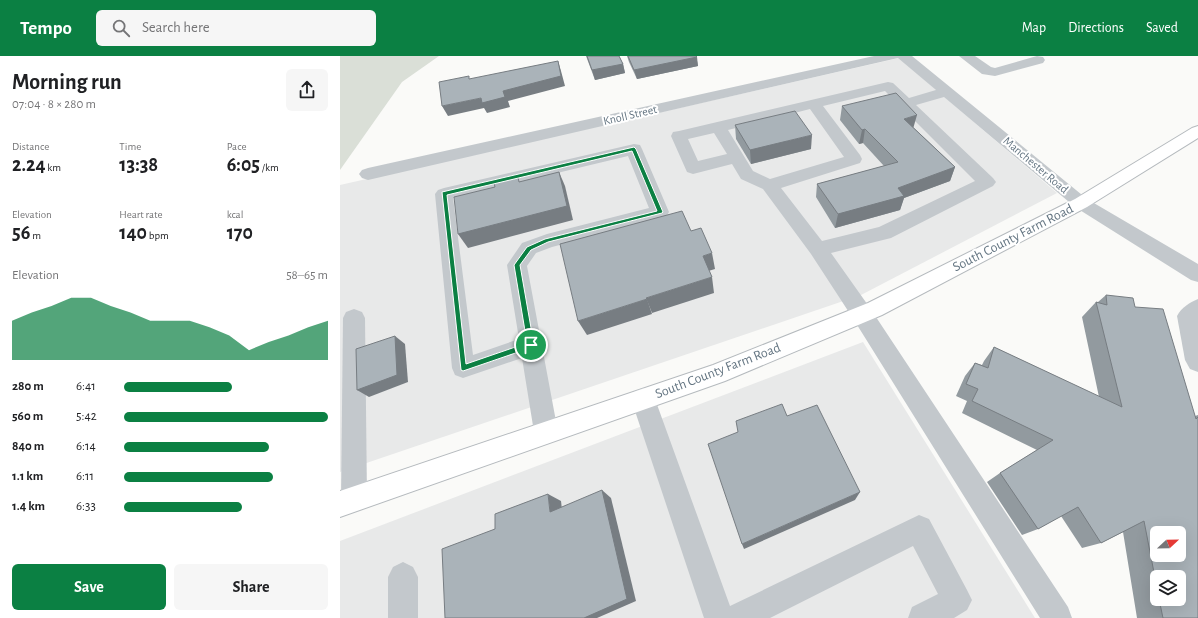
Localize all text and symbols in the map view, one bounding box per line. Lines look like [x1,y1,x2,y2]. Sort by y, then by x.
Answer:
search box [96,10,376,46]
icon: search [110,17,132,39]
text: Tempo [20,19,72,38]
text: Search here [142,20,210,35]
text: Map [1022,21,1046,35]
text: Directions [1068,21,1124,35]
text: Saved [1146,21,1178,35]
button: share [286,69,328,111]
text: Morning run [12,71,122,93]
text: 07:04 · 8 × 280 m [12,98,96,111]
street label: Knoll Street [602,103,658,127]
street label: Manchester Road [1001,134,1071,196]
text: Distance [12,141,49,152]
text: Time [119,141,141,152]
text: Pace [227,141,246,152]
text: 2.24 [12,155,45,175]
text: 13:38 [119,155,158,175]
text: 6:05 [227,155,260,175]
text: km [45,162,61,173]
text: /km [260,162,279,173]
street label: South County Farm Road [951,202,1075,274]
text: Elevation [12,209,52,220]
text: Heart rate [119,209,163,220]
text: kcal [227,209,243,220]
text: 56 [12,223,30,243]
text: 140 [119,223,147,243]
text: 170 [227,223,253,243]
text: m [30,230,41,241]
text: bpm [147,230,169,241]
text: Elevation [12,269,59,282]
text: 58–65 m [286,269,328,282]
pin [514,328,548,362]
icon: arrive [520,334,542,356]
street label: South County Farm Road [653,341,783,401]
text: 280 m [12,380,44,393]
text: 6:41 [76,380,96,393]
text: 560 m [12,410,43,423]
text: 5:42 [76,410,97,423]
text: 840 m [12,440,44,453]
text: 6:14 [76,440,96,453]
text: 1.1 km [12,470,43,483]
text: 6:11 [76,470,94,483]
text: 1.4 km [12,500,45,513]
text: 6:33 [76,500,96,513]
north arrow [1150,526,1186,562]
map controls [1150,526,1186,606]
button: Save [12,564,166,610]
button: Share [174,564,328,610]
button: layers [1150,570,1186,606]

